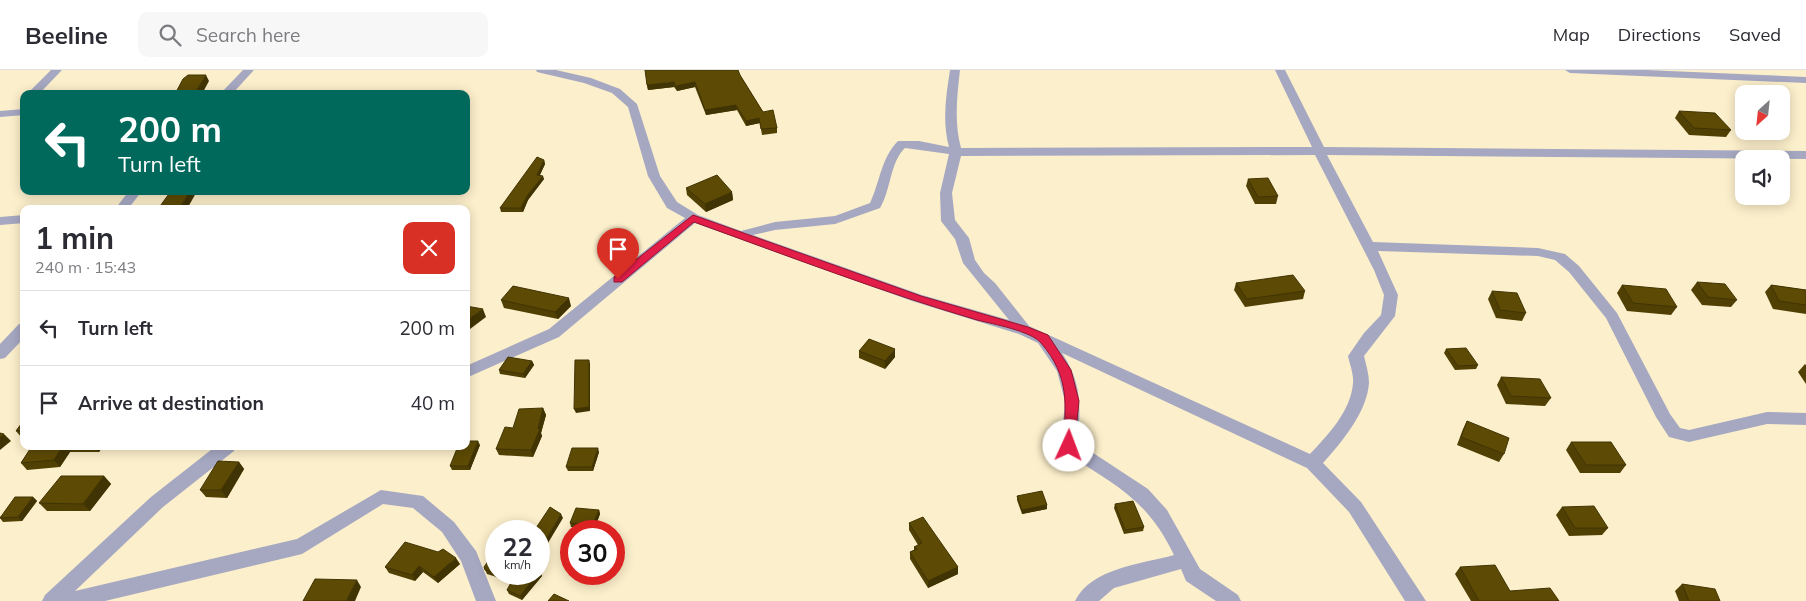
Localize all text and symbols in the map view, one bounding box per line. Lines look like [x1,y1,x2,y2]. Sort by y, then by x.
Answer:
search box [138,12,488,57]
text: Beeline [25,20,108,50]
icon: search [156,21,184,49]
text: Search here [196,23,300,47]
text: Map [1553,23,1590,46]
text: Directions [1618,23,1701,46]
text: Saved [1729,23,1781,46]
north arrow [1735,85,1790,140]
map controls [1735,85,1790,205]
text: 200 m [118,107,222,151]
icon: left [35,110,100,175]
text: Turn left [118,150,201,178]
button: sound [1735,150,1790,205]
text: 1 min [35,219,114,257]
button: close [403,222,455,274]
pin [597,228,639,279]
icon: arrive [604,235,632,263]
text: 240 m · 15:43 [35,257,136,277]
icon: left [35,314,63,342]
text: Turn left [78,316,153,340]
text: 200 m [399,316,455,340]
icon: arrive [35,389,63,417]
text: Arrive at destination [78,391,264,415]
text: 40 m [411,391,455,415]
position arrow [1042,419,1094,471]
speed limit sign: 30 [560,520,625,585]
text: 22 [502,531,533,562]
text: km/h [504,557,531,572]

